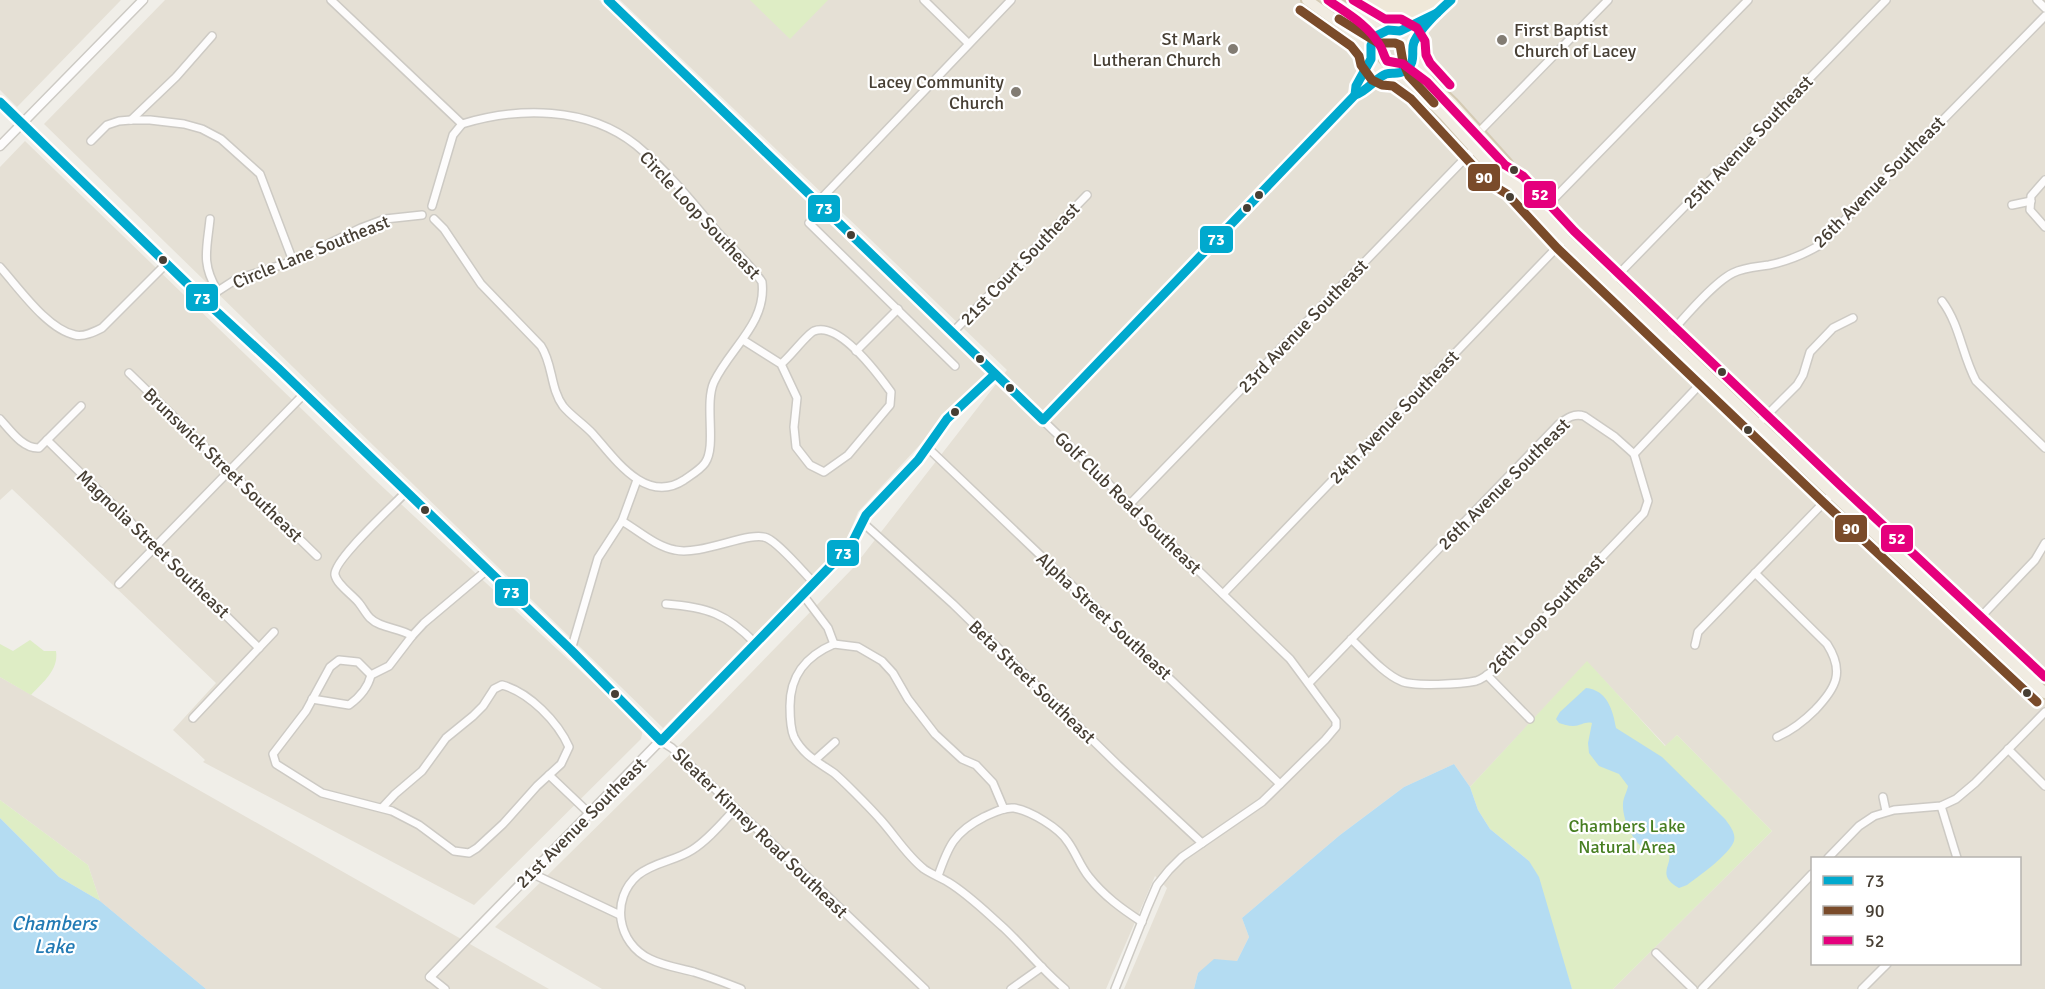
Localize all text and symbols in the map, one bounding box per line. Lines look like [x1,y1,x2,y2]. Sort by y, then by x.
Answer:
place label: First Baptist Church of Lacey [1514,19,1637,62]
place label: St Mark Lutheran Church [1093,28,1221,71]
marker: First Baptist Church of Lacey [1495,33,1509,47]
marker: St Mark Lutheran Church [1226,42,1240,56]
place label: Lacey Community Church [868,71,1005,114]
street label: 25th Avenue Southeast [1678,71,1818,213]
marker: Lacey Community Church [1009,85,1023,99]
street label: 26th Avenue Southeast [1809,112,1949,252]
street label: Circle Loop Southeast [635,146,765,284]
line badge: 90 [1467,163,1501,192]
unlabelled marker [1508,164,1520,176]
text: 90 [1475,168,1493,188]
line badge: 52 [1523,180,1557,209]
text: 52 [1531,185,1549,205]
unlabelled marker [1253,189,1265,201]
unlabelled marker [1504,191,1516,203]
line badge: 73 [807,194,841,223]
street label: 21st Court Southeast [956,198,1084,330]
text: 73 [815,199,833,219]
unlabelled marker [1241,202,1253,214]
street label: Circle Lane Southeast [229,210,393,294]
line badge: 73 [1199,225,1234,254]
unlabelled marker [845,229,857,241]
text: 73 [1207,230,1225,250]
unlabelled marker [157,254,169,266]
street label: 23rd Avenue Southeast [1234,255,1372,397]
line badge: 73 [185,283,219,312]
text: 73 [193,289,211,309]
street label: 24th Avenue Southeast [1324,346,1464,488]
unlabelled marker [974,353,986,365]
unlabelled marker [1716,366,1728,378]
unlabelled marker [1004,382,1016,394]
street label: Brunswick Street Southeast [139,383,307,547]
unlabelled marker [949,406,961,418]
street label: 26th Avenue Southeast [1434,414,1574,554]
unlabelled marker [1742,424,1754,436]
street label: Golf Club Road Southeast [1050,427,1206,579]
street label: Magnolia Street Southeast [72,465,234,623]
unlabelled marker [419,504,431,516]
line badge: 90 [1834,514,1868,543]
text: 90 [1842,519,1860,539]
line badge: 52 [1880,524,1914,553]
text: 52 [1888,529,1906,549]
line badge: 73 [826,539,860,567]
text: 73 [834,544,852,564]
street label: Alpha Street Southeast [1032,548,1176,684]
street label: 26th Loop Southeast [1483,549,1609,679]
line badge: 73 [494,578,529,607]
text: 73 [502,583,520,603]
street label: Beta Street Southeast [964,616,1100,748]
unlabelled marker [2021,687,2033,699]
unlabelled marker [609,688,621,700]
street label: Sleater Kinney Road Southeast [668,743,852,923]
street label: 21st Avenue Southeast [511,753,651,893]
park label: Chambers Lake Natural Area [1568,815,1686,858]
legend [1811,857,2021,965]
text: 73 [1865,870,1884,892]
text: 90 [1865,900,1884,922]
water label: Chambers Lake [11,911,99,959]
text: 52 [1865,930,1884,952]

